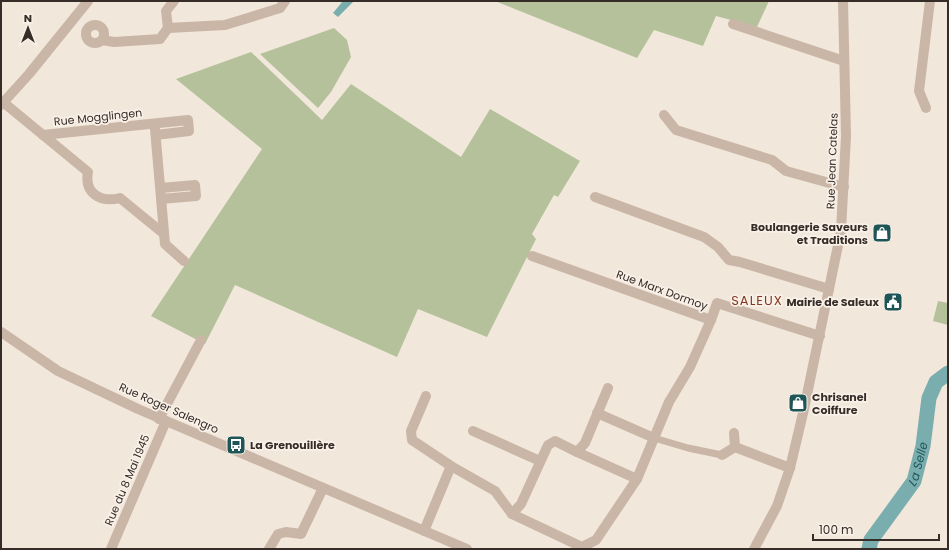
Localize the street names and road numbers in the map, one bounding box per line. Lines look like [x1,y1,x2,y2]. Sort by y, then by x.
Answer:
street label: Rue Mogglingen [53,104,143,130]
street label: Rue Jean Catelas [822,112,842,209]
street label: Rue Marx Dormoy [614,266,711,314]
street label: Rue Roger Salengro [117,379,221,437]
street label: Rue du 8 Mai 1945 [101,432,153,528]

